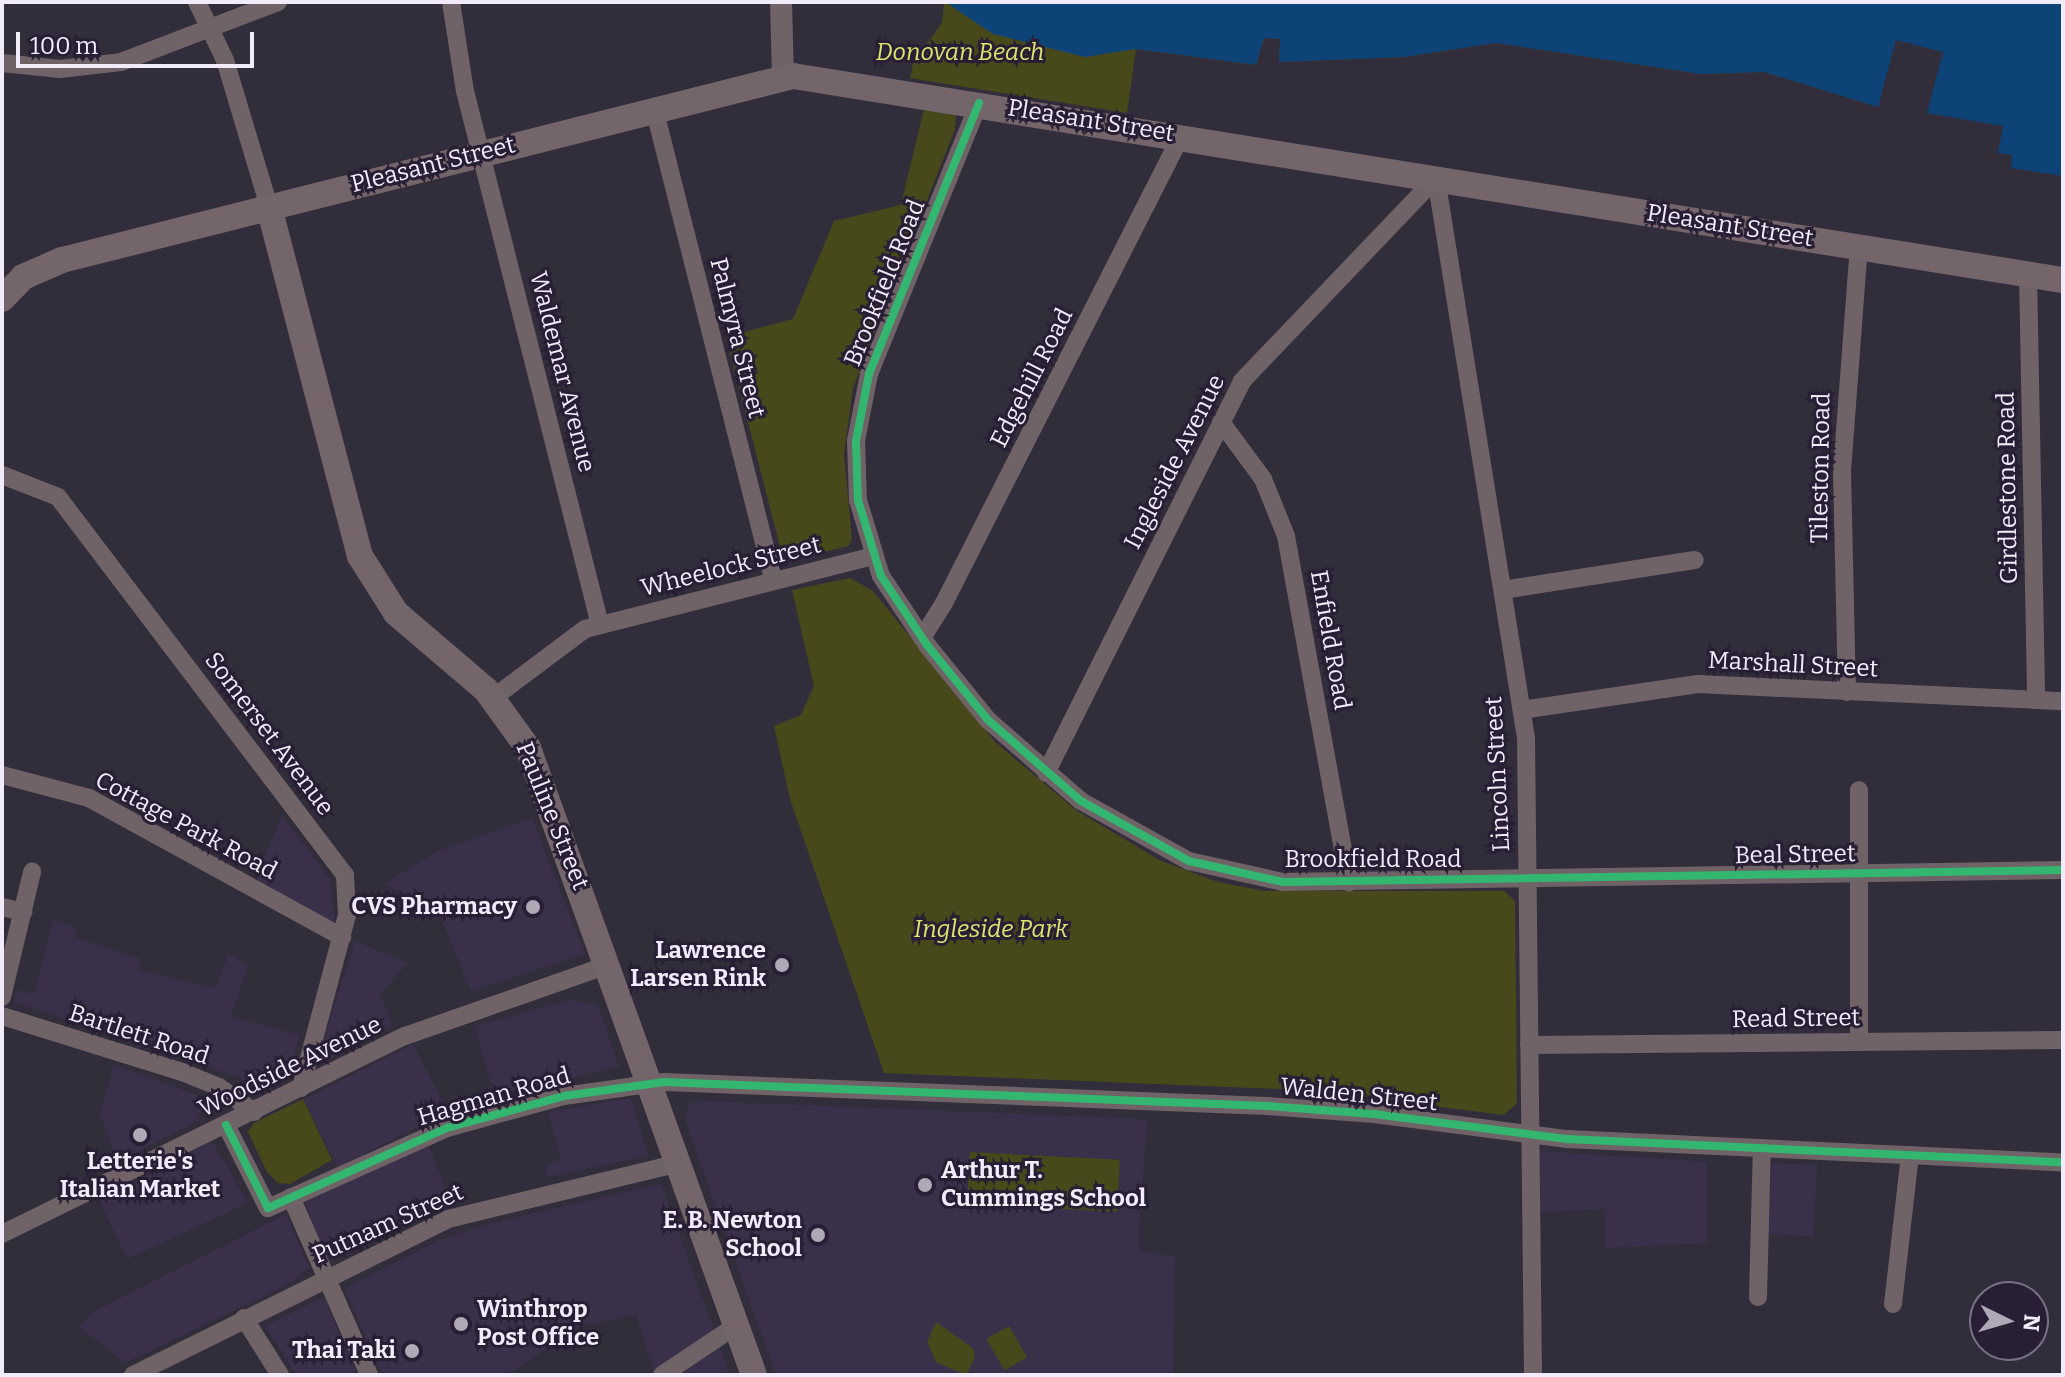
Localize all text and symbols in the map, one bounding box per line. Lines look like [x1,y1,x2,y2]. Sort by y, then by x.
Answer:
scale bar [20,16,258,66]
text: 100 m [30,32,98,60]
park label: Donovan Beach [876,39,1044,67]
street label: Pleasant Street [1006,94,1176,148]
street label: Pleasant Street [348,131,518,199]
street label: Brookfield Road [838,195,932,371]
street label: Pleasant Street [1645,199,1815,253]
street label: Palmyra Street [703,255,771,421]
street label: Waldemar Avenue [523,269,601,475]
street label: Edgehill Road [985,304,1079,452]
street label: Ingleside Avenue [1119,370,1231,554]
street label: Tileston Road [1805,392,1837,544]
street label: Girdlestone Road [1992,392,2024,584]
street label: Wheelock Street [638,531,824,603]
street label: Enfield Road [1304,568,1356,712]
street label: Marshall Street [1707,646,1879,684]
street label: Somerset Avenue [198,647,340,821]
street label: Lincoln Street [1480,696,1516,852]
street label: Pauline Street [509,738,595,894]
street label: Cottage Park Road [90,766,282,886]
street label: Beal Street [1734,840,1856,870]
street label: Brookfield Road [1284,846,1462,874]
place label: CVS Pharmacy [351,893,517,921]
marker: CVS Pharmacy [524,898,542,916]
park label: Ingleside Park [914,916,1068,944]
place label: Lawrence Larsen Rink [630,937,766,993]
marker: Lawrence Larsen Rink [773,956,791,974]
street label: Bartlett Road [65,999,213,1071]
street label: Read Street [1732,1003,1860,1035]
street label: Woodside Avenue [194,1010,386,1124]
street label: Hagman Road [414,1061,574,1133]
street label: Walden Street [1279,1072,1439,1118]
marker: Letterie's Italian Market [131,1126,149,1144]
place label: Letterie's Italian Market [60,1148,220,1204]
place label: Arthur T. Cummings School [941,1157,1146,1213]
marker: Arthur T. Cummings School [916,1176,934,1194]
street label: Putnam Street [308,1178,468,1270]
place label: E. B. Newton School [663,1207,802,1263]
marker: E. B. Newton School [809,1226,827,1244]
north arrow [1969,1281,2049,1361]
place label: Winthrop Post Office [477,1296,599,1352]
text: N [2017,1313,2046,1333]
marker: Winthrop Post Office [452,1315,470,1333]
place label: Thai Taki [292,1337,396,1365]
marker: Thai Taki [403,1342,421,1360]

